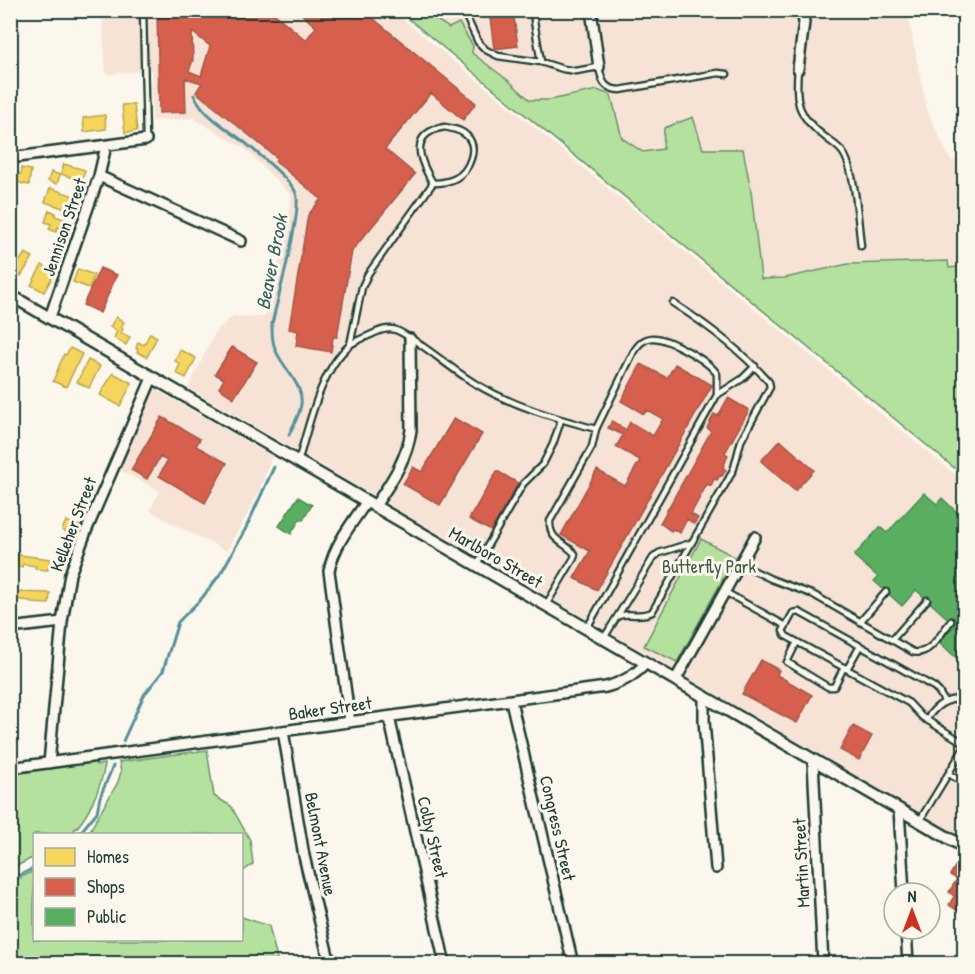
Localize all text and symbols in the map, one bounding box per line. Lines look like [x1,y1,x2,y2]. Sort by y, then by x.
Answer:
street label: Jennison Street [35,174,93,280]
water label: Beaver Brook [249,210,294,312]
street label: Kelleher Street [44,472,103,575]
street label: Marlboro Street [445,520,548,594]
park label: Butterfly Park [662,554,756,579]
street label: Baker Street [287,690,374,726]
street label: Congress Street [534,773,582,884]
street label: Belmont Avenue [299,790,343,898]
street label: Colby Street [411,794,455,881]
street label: Martin Street [786,817,816,908]
legend [33,833,243,941]
text: Homes [87,844,129,869]
text: Shops [87,874,125,899]
north arrow [882,881,942,941]
text: N [908,885,917,907]
text: Public [87,904,126,929]

